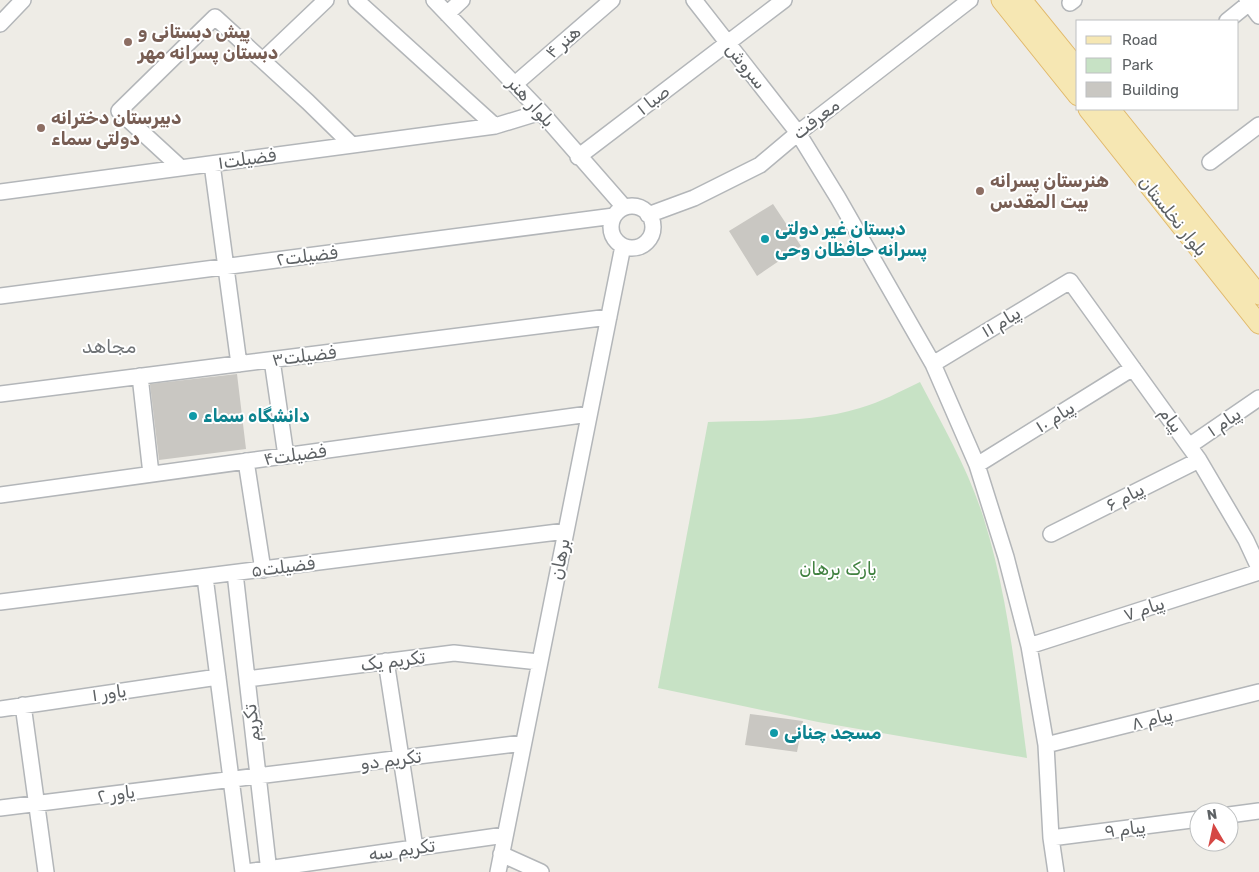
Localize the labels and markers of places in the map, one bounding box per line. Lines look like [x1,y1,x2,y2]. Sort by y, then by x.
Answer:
place label: پیش دبستانی و دبستان پسرانه مهر [137,21,278,65]
marker: پیش دبستانی و دبستان پسرانه مهر [122,36,134,48]
place label: دبیرستان دخترانه دولتی سماء [51,107,181,150]
marker: دبیرستان دخترانه دولتی سماء [35,122,47,134]
place label: هنرستان پسرانه بیت المقدس [990,170,1109,213]
marker: هنرستان پسرانه بیت المقدس [974,185,986,197]
place label: دبستان غیر دولتی پسرانه حافظان وحی [775,218,927,262]
marker: دبستان غیر دولتی پسرانه حافظان وحی [759,233,771,245]
place label: دانشگاه سماء [203,405,310,427]
marker: دانشگاه سماء [187,410,199,422]
place label: مسجد چنانی [784,722,881,744]
marker: مسجد چنانی [768,727,780,739]

